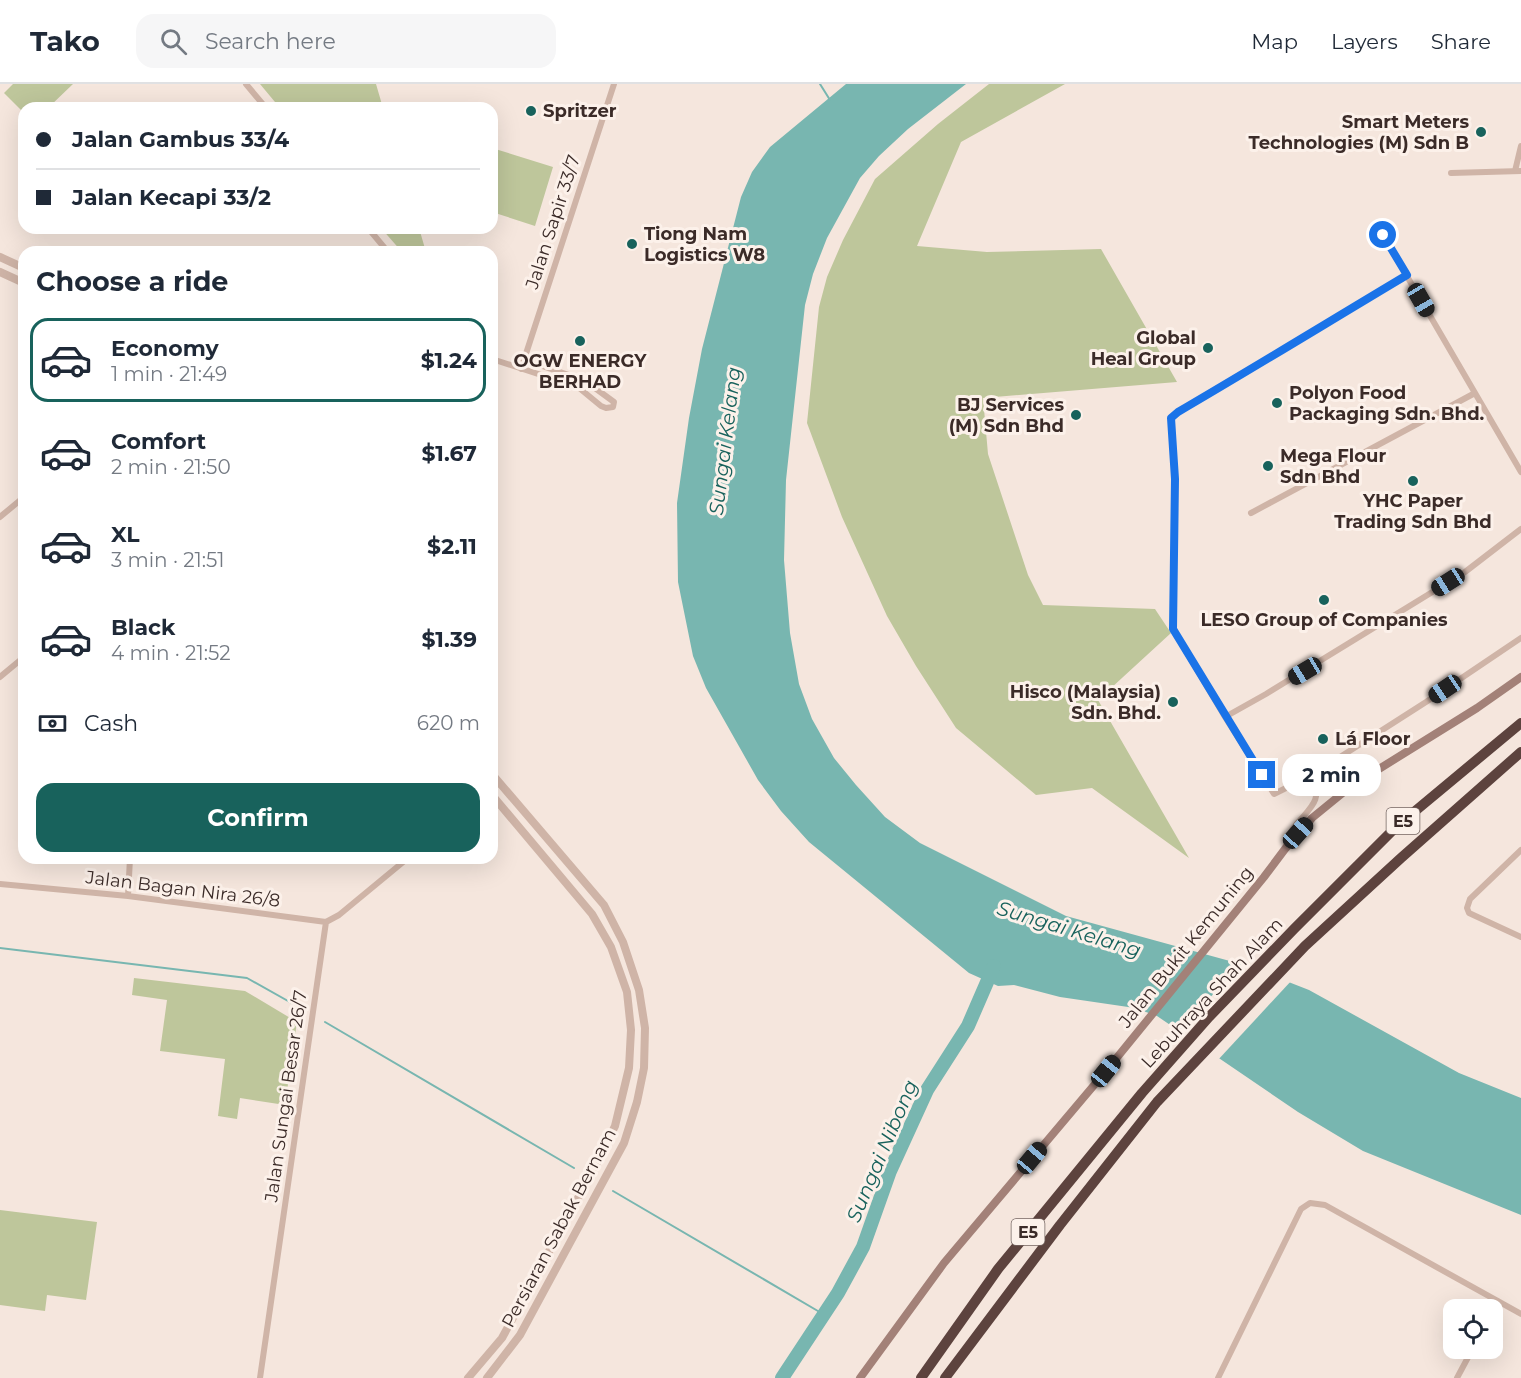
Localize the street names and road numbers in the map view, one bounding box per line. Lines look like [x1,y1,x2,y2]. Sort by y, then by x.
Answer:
street label: Jalan Sapir 33/7 [521,152,585,293]
road number: E5 [1386,808,1420,834]
street label: Jalan Bukit Kemuning [1114,862,1258,1033]
street label: Jalan Bagan Nira 26/8 [84,866,281,912]
street label: Lebuhraya Shah Alam [1137,913,1287,1073]
street label: Jalan Sungai Besar 26/7 [260,989,312,1204]
street label: Persiaran Sabak Bernam [497,1125,621,1331]
road number: E5 [1012,1219,1044,1245]

